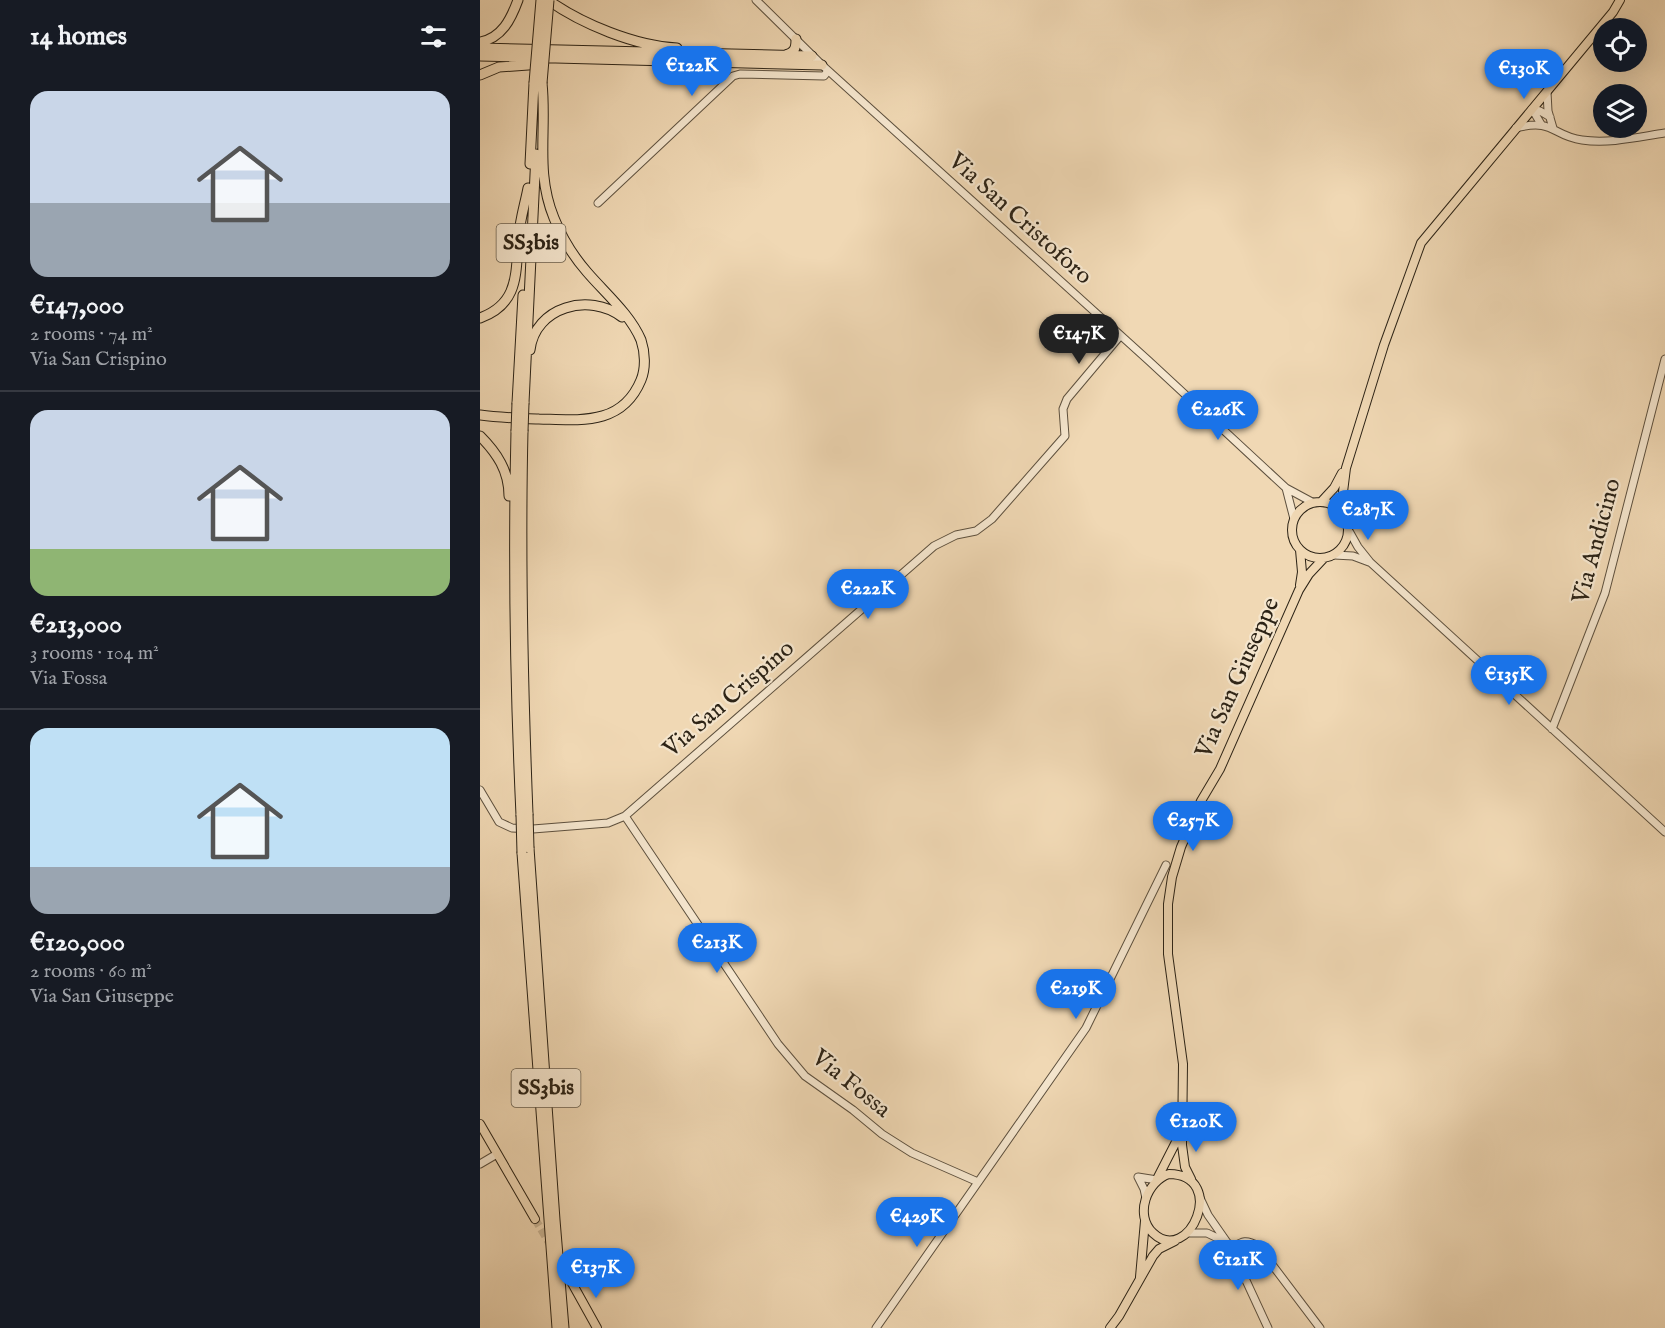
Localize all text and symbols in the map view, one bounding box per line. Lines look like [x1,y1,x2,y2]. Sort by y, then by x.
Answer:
map controls [1593,18,1647,138]
button: locate [1593,18,1647,72]
text: 14 homes [30,20,127,53]
icon: filters [417,20,450,53]
pin: €122K [650,46,734,97]
pin: €130K [1482,49,1566,100]
text: €122K [666,53,718,78]
text: €130K [1499,56,1549,81]
button: layers [1593,84,1647,138]
icon: home [186,130,294,238]
street label: Via San Cristoforo [941,145,1099,292]
road number: SS3bis [496,224,566,262]
text: €147,000 [30,289,124,322]
pin: €147K [1037,314,1121,365]
text: €147K [1053,321,1105,346]
text: 2 rooms · 74 m² [30,322,153,347]
text: Via San Crispino [30,347,167,372]
pin: €226K [1176,390,1260,441]
text: €226K [1191,397,1245,422]
icon: home [186,449,294,557]
street label: Via Andicino [1565,475,1629,608]
pin: €287K [1326,490,1410,541]
text: €287K [1342,497,1394,522]
pin: €222K [826,569,910,620]
text: €222K [841,576,895,601]
street label: Via San Giuseppe [1188,593,1287,764]
text: €213,000 [30,608,122,641]
street label: Via San Crispino [656,633,801,765]
text: 3 rooms · 104 m² [30,641,159,666]
pin: €135K [1467,655,1551,706]
text: €135K [1485,662,1533,687]
text: Via Fossa [30,666,107,691]
icon: home [186,767,294,875]
pin: €257K [1151,801,1235,852]
text: €257K [1167,808,1219,833]
pin: €213K [675,923,759,974]
text: €120,000 [30,926,125,959]
text: €213K [692,930,742,955]
text: 2 rooms · 60 m² [30,959,152,984]
pin: €219K [1034,969,1118,1020]
text: €219K [1050,976,1102,1001]
text: Via San Giuseppe [30,984,174,1009]
street label: Via Fossa [804,1042,897,1126]
road number: SS3bis [512,1069,580,1107]
pin: €120K [1154,1102,1238,1153]
text: €120K [1170,1109,1222,1134]
pin: €429K [875,1197,959,1248]
text: €429K [890,1204,944,1229]
pin: €121K [1196,1240,1280,1291]
text: €121K [1213,1247,1263,1272]
pin: €137K [554,1248,638,1299]
text: €137K [571,1255,621,1280]

